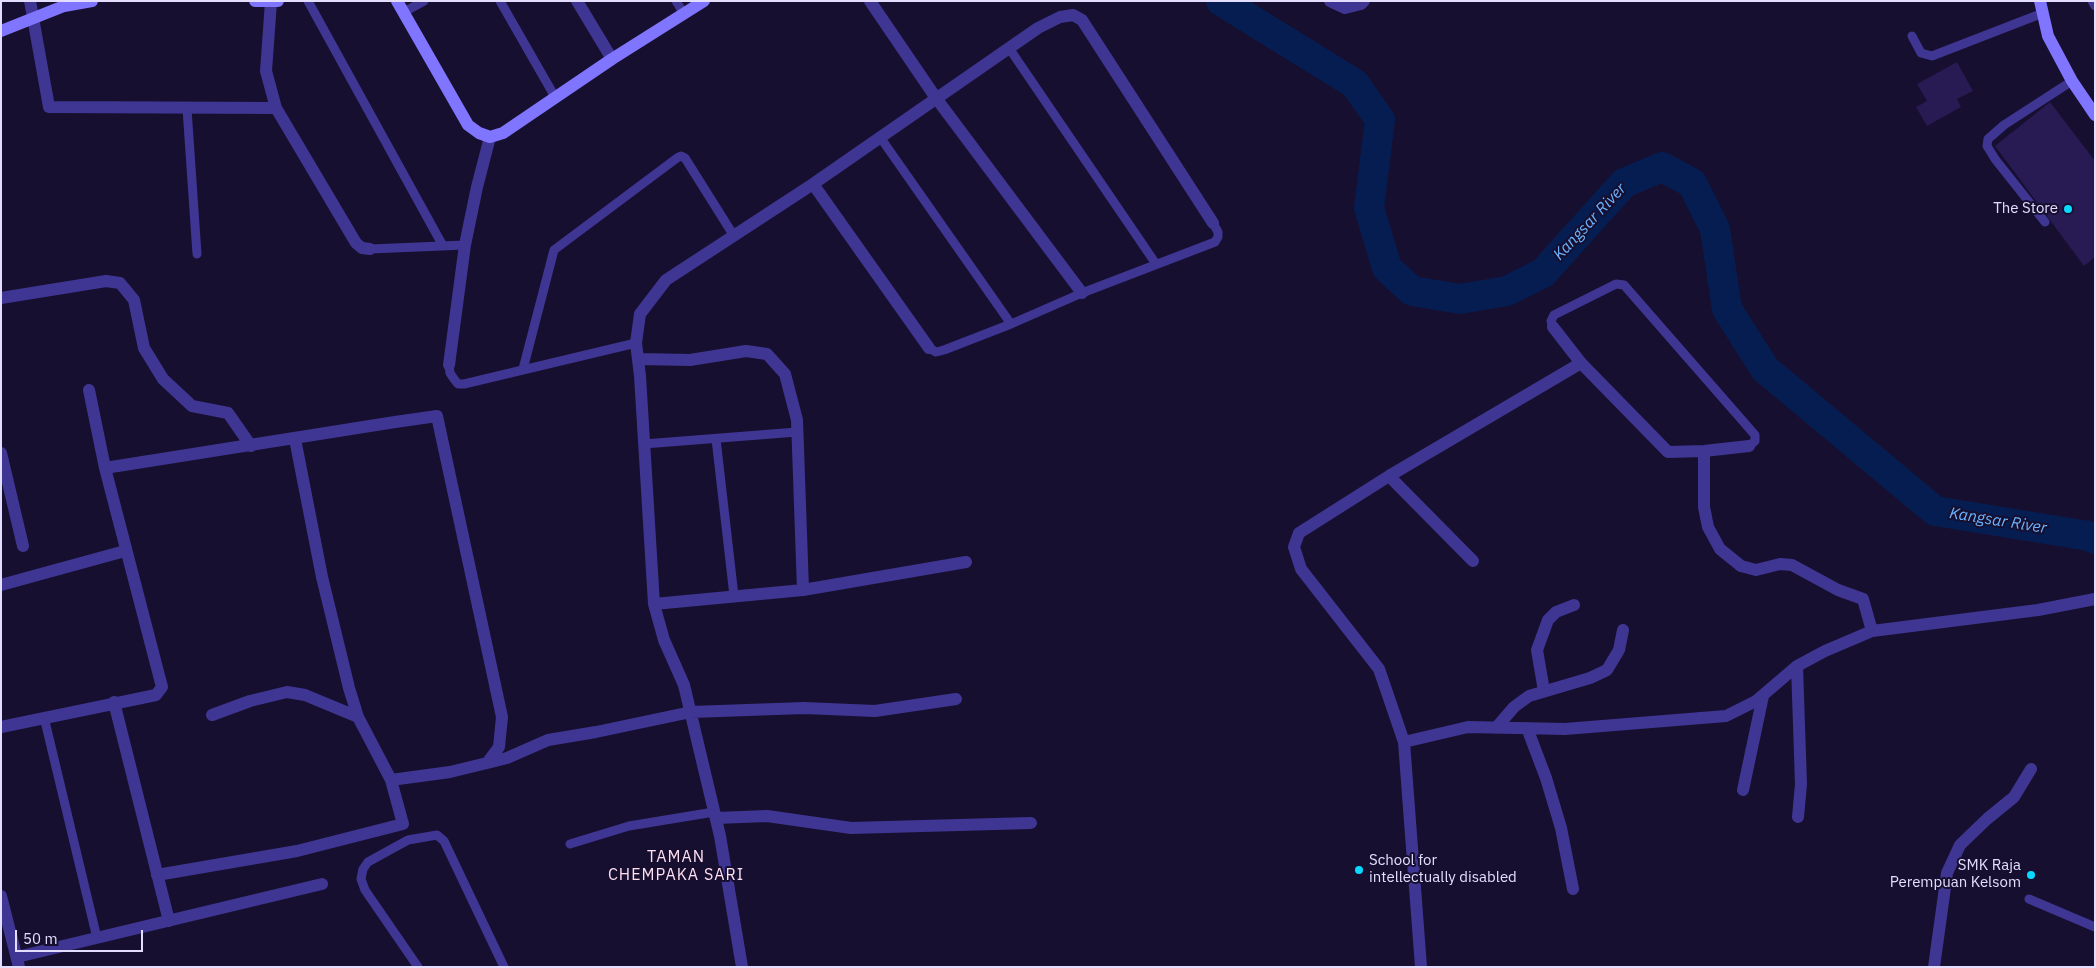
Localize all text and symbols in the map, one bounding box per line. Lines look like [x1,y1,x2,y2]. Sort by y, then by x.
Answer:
water label: Kangsar River [1550,180,1630,264]
place label: The Store [1993,200,2058,218]
marker: The Store [2062,203,2074,215]
water label: Kangsar River [1948,504,2048,538]
district label: TAMAN CHEMPAKA SARI [606,847,746,885]
place label: School for intellectually disabled [1369,852,1517,887]
place label: SMK Raja Perempuan Kelsom [1890,857,2021,892]
marker: School for intellectually disabled [1353,864,1365,876]
marker: SMK Raja Perempuan Kelsom [2025,869,2037,881]
scale bar [18,920,145,952]
text: 50 m [23,929,58,948]

